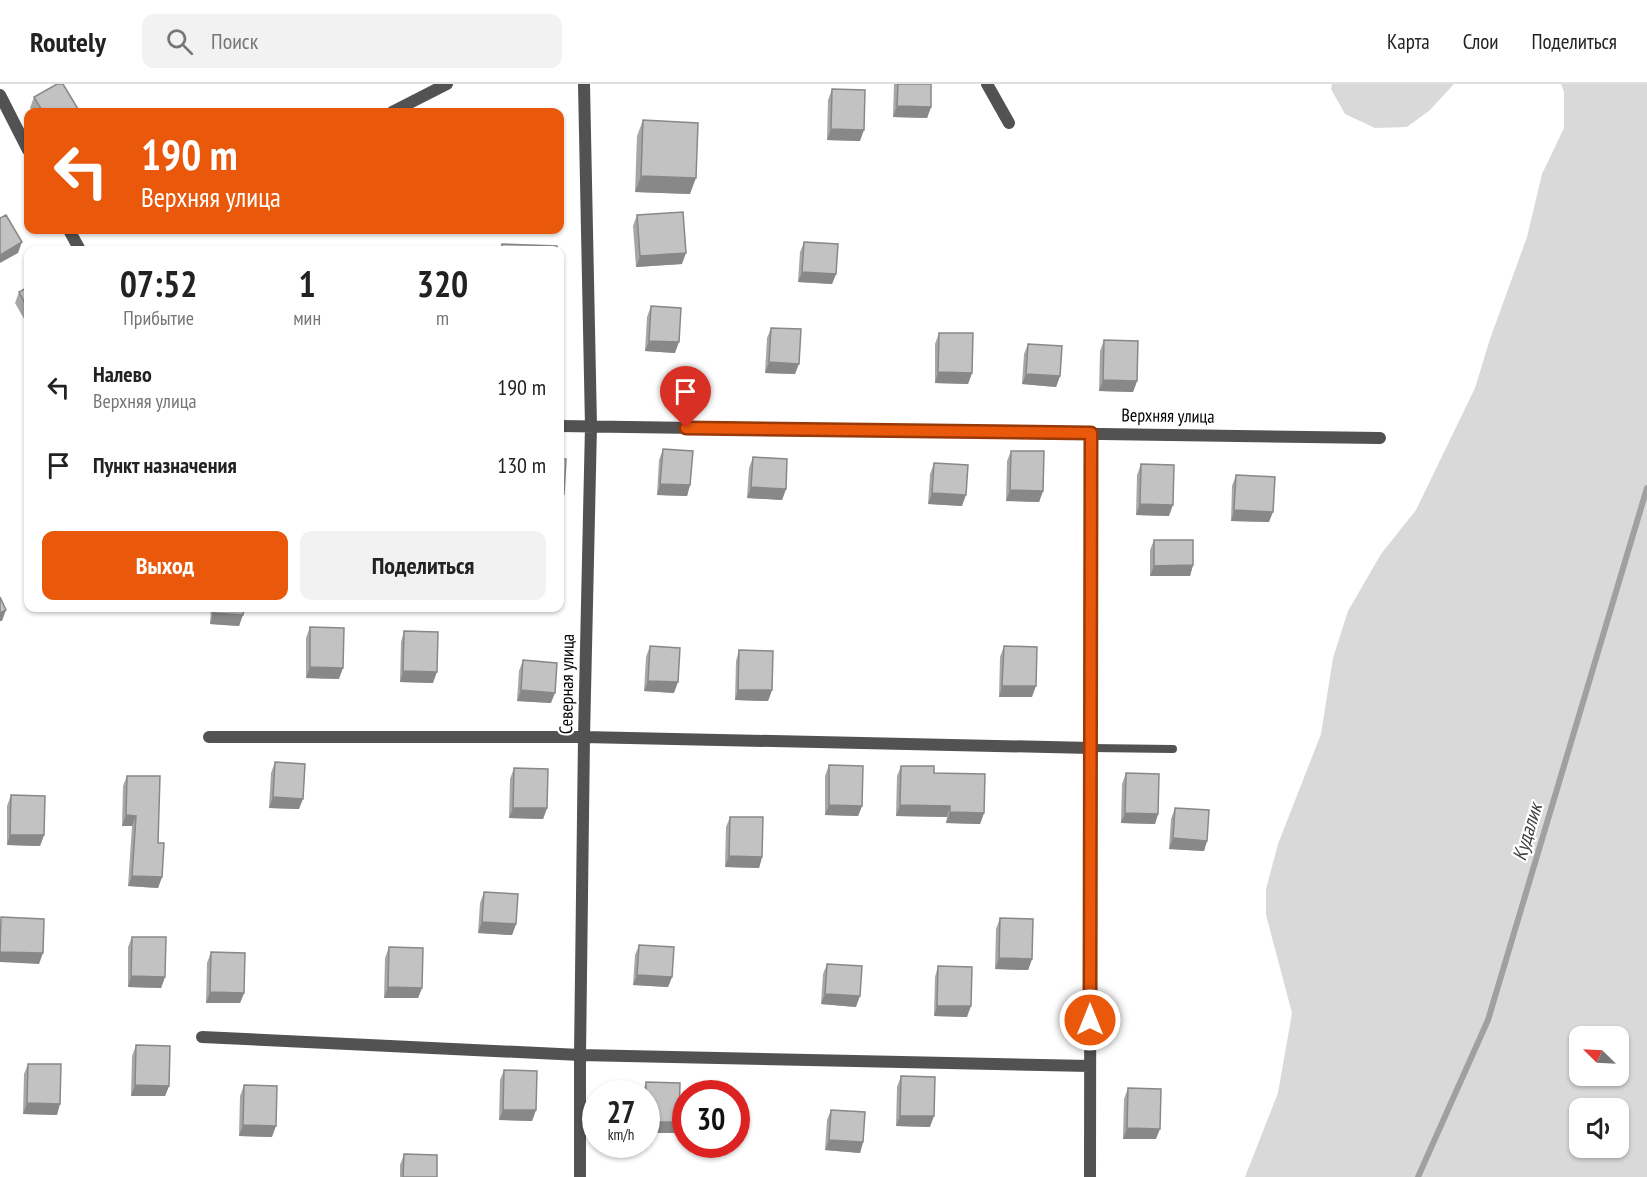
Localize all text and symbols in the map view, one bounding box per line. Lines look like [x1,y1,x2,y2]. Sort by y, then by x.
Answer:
search box [142,14,562,68]
text: Routely [30,23,106,60]
icon: search [163,25,196,58]
text: Поиск [211,27,258,55]
text: Карта [1387,28,1430,55]
text: Слои [1463,28,1498,55]
text: Поделиться [1531,28,1617,55]
text: 190 m [141,127,238,182]
icon: left [42,132,120,210]
text: Верхняя улица [141,180,281,214]
text: 07:52 [120,260,198,307]
text: 1 [299,260,316,307]
text: 320 [417,260,468,307]
text: Прибытие [123,305,194,331]
text: мин [293,305,321,331]
text: m [436,305,449,331]
text: Налево [93,360,152,388]
pin [660,366,711,428]
icon: left [42,371,75,404]
text: 190 m [497,373,546,401]
icon: arrive [669,375,702,408]
text: Верхняя улица [93,388,197,414]
street label: Верхняя улица [1121,403,1215,428]
icon: arrive [42,449,75,482]
text: Пункт назначения [93,451,237,479]
text: 130 m [497,451,546,479]
button: Выход [42,531,288,600]
button: Поделиться [300,531,546,600]
street label: Северная улица [554,634,579,734]
water label: Кудалик [1506,798,1549,864]
position arrow [1058,988,1122,1052]
north arrow [1569,1026,1629,1086]
map controls [1569,1026,1629,1158]
speed limit sign: 30 [672,1080,750,1158]
text: 27 [607,1092,635,1131]
button: sound [1569,1098,1629,1158]
text: km/h [608,1125,634,1144]

